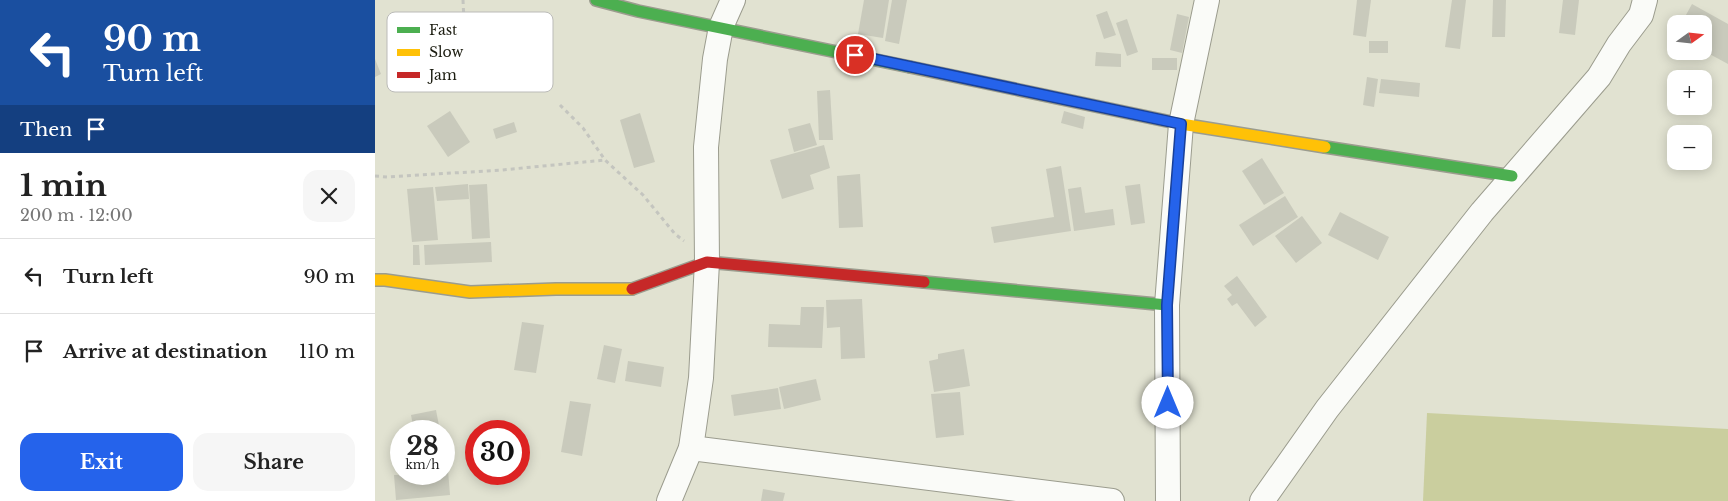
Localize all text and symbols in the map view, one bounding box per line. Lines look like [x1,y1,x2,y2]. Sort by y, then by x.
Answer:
legend [387,12,553,92]
north arrow [1667,15,1713,60]
map controls [1667,15,1712,170]
text: 90 m [103,17,201,60]
icon: left [20,20,85,85]
text: Fast [429,21,458,39]
pin [834,34,876,76]
icon: arrive [841,41,869,69]
text: Slow [429,43,463,61]
text: Turn left [103,60,203,87]
text: Jam [427,66,457,84]
button: + [1667,70,1712,115]
icon: arrive [82,115,110,143]
text: Then [20,118,72,141]
button: − [1667,125,1712,170]
text: 1 min [20,167,107,204]
button: close [303,170,355,222]
text: 200 m · 12:00 [20,205,133,225]
icon: left [20,262,48,290]
text: Turn left [63,265,154,288]
text: 90 m [303,265,355,288]
icon: arrive [20,337,48,365]
text: Arrive at destination [63,340,267,363]
text: 110 m [299,340,355,363]
position arrow [1141,376,1193,428]
speed limit sign: 30 [465,420,530,485]
text: 28 [406,431,439,462]
button: Exit [20,433,183,491]
button: Share [193,433,355,491]
text: km/h [405,457,440,472]

